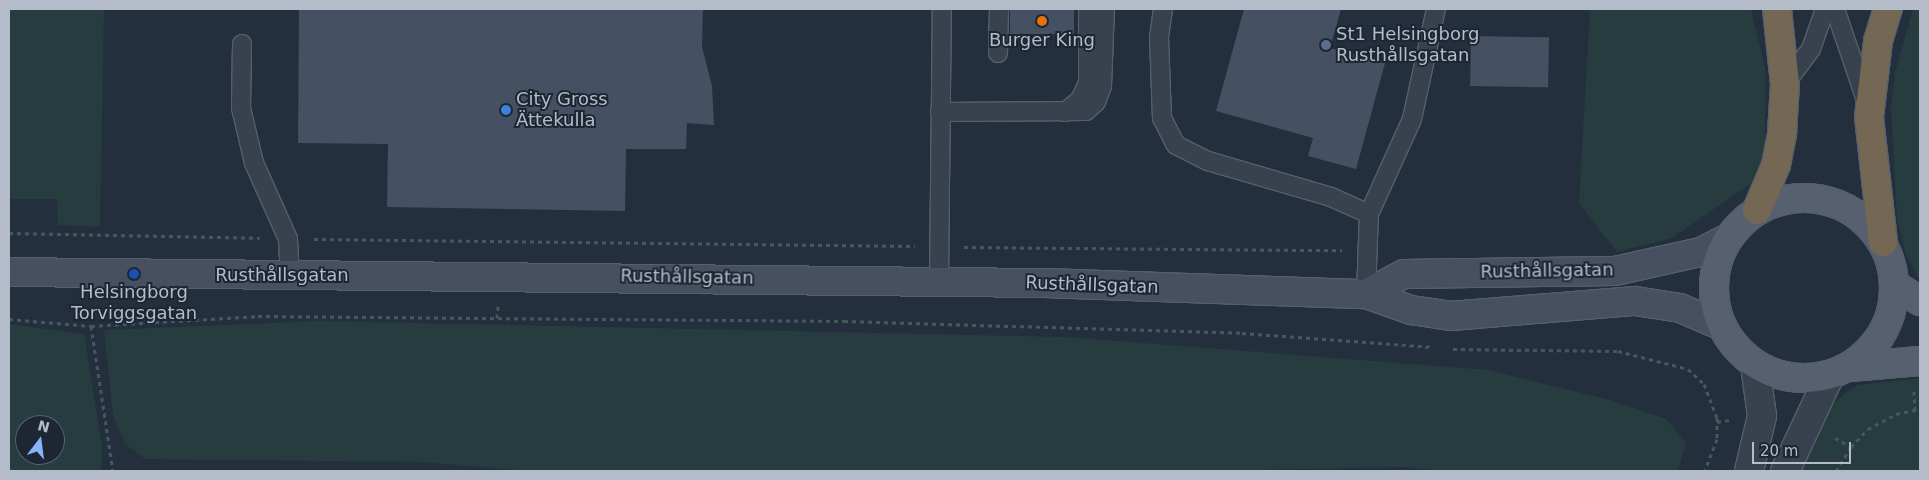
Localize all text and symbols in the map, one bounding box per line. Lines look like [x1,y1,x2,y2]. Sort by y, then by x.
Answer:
marker: Burger King [1036,15,1048,27]
place label: St1 Helsingborg Rusthållsgatan [1336,24,1479,66]
place label: Burger King [989,29,1095,51]
marker: St1 Helsingborg Rusthållsgatan [1320,39,1332,51]
place label: City Gross Ättekulla [516,89,608,132]
marker: City Gross Ättekulla [500,104,512,116]
street label: Rusthållsgatan [1480,259,1614,283]
street label: Rusthållsgatan [215,264,349,286]
street label: Rusthållsgatan [620,265,754,289]
marker: Helsingborg Torviggsgatan [128,268,140,280]
street label: Rusthållsgatan [1025,272,1159,298]
place label: Helsingborg Torviggsgatan [71,282,197,324]
north arrow [15,415,65,465]
text: N [36,417,51,436]
scale bar [1754,432,1853,464]
text: 20 m [1760,442,1798,460]

